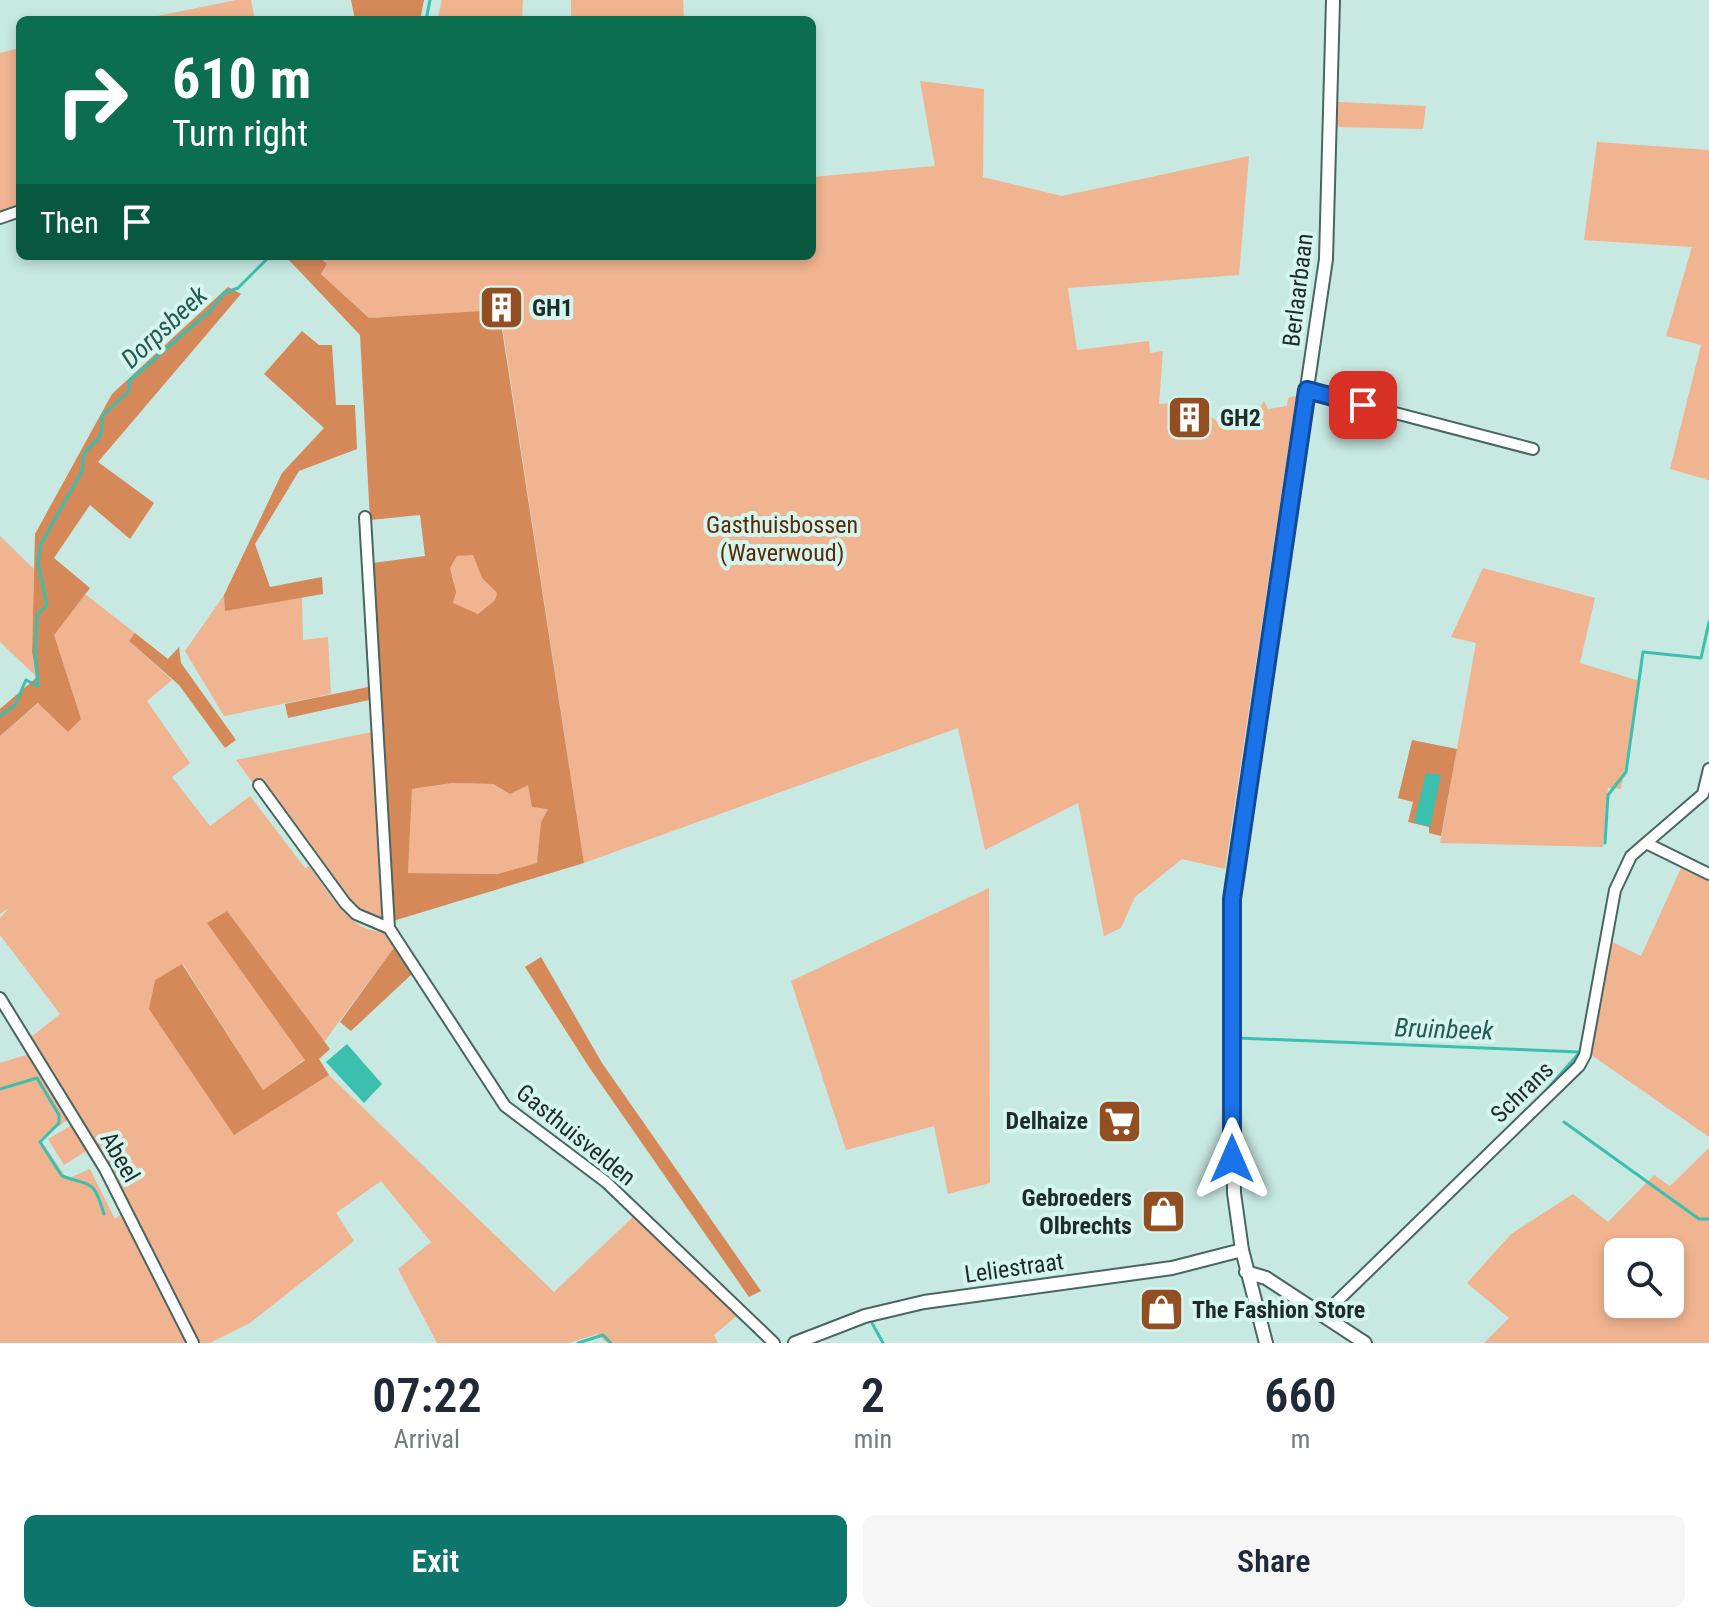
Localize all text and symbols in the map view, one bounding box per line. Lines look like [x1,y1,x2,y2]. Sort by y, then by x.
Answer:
text: 610 m [172,46,311,112]
icon: right [40,48,144,152]
text: Turn right [172,113,308,155]
icon: arrive [115,200,159,244]
text: Then [40,205,99,240]
street label: Berlaarbaan [1277,232,1319,348]
water label: Dorpsbeek [115,279,214,374]
building icon: GH1 [477,284,525,332]
place label: GH1 [532,294,573,322]
pin [1329,371,1397,439]
icon: arrive [1341,383,1385,427]
building icon: GH2 [1165,394,1213,442]
place label: GH2 [1220,404,1261,432]
park label: Gasthuisbossen (Waverwoud) [706,511,858,567]
water label: Bruinbeek [1394,1012,1495,1046]
street label: Schrans [1485,1056,1559,1128]
street label: Gasthuisvelden [511,1078,641,1192]
supermarket icon: Delhaize [1095,1097,1143,1145]
place label: Delhaize [1006,1107,1088,1135]
position arrow [1190,1117,1274,1201]
street label: Abeel [94,1127,146,1187]
place label: Gebroeders Olbrechts [1021,1184,1132,1240]
shop icon: Gebroeders Olbrechts [1139,1188,1187,1236]
map controls [1604,1238,1684,1318]
button: search [1604,1238,1684,1318]
street label: Leliestraat [963,1247,1065,1289]
shop icon: The Fashion Store [1137,1286,1185,1334]
place label: The Fashion Store [1192,1296,1365,1324]
text: 07:22 [372,1367,482,1424]
text: 2 [861,1367,885,1424]
text: 660 [1264,1367,1337,1424]
text: Arrival [394,1424,460,1454]
text: min [854,1424,892,1454]
text: m [1291,1424,1310,1454]
button: Exit [24,1515,847,1607]
button: Share [863,1515,1685,1607]

